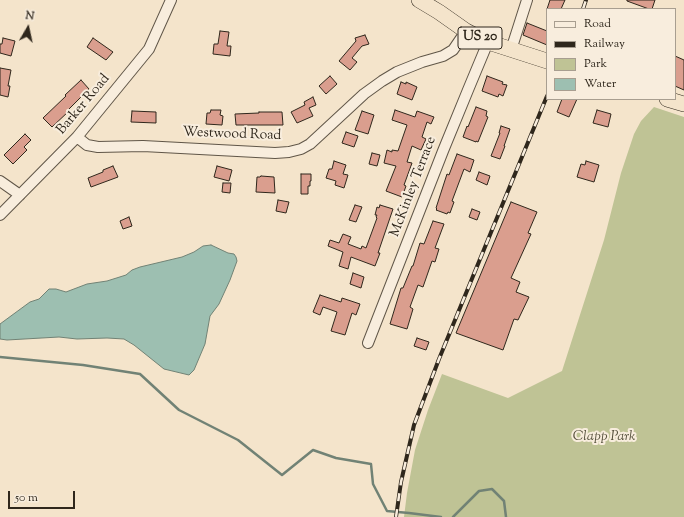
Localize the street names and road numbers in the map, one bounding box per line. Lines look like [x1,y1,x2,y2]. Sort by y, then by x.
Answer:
road number: US 20 [458,27,502,49]
street label: Barker Road [54,71,114,139]
street label: Westwood Road [182,125,282,145]
street label: McKinley Terrace [387,134,441,240]

